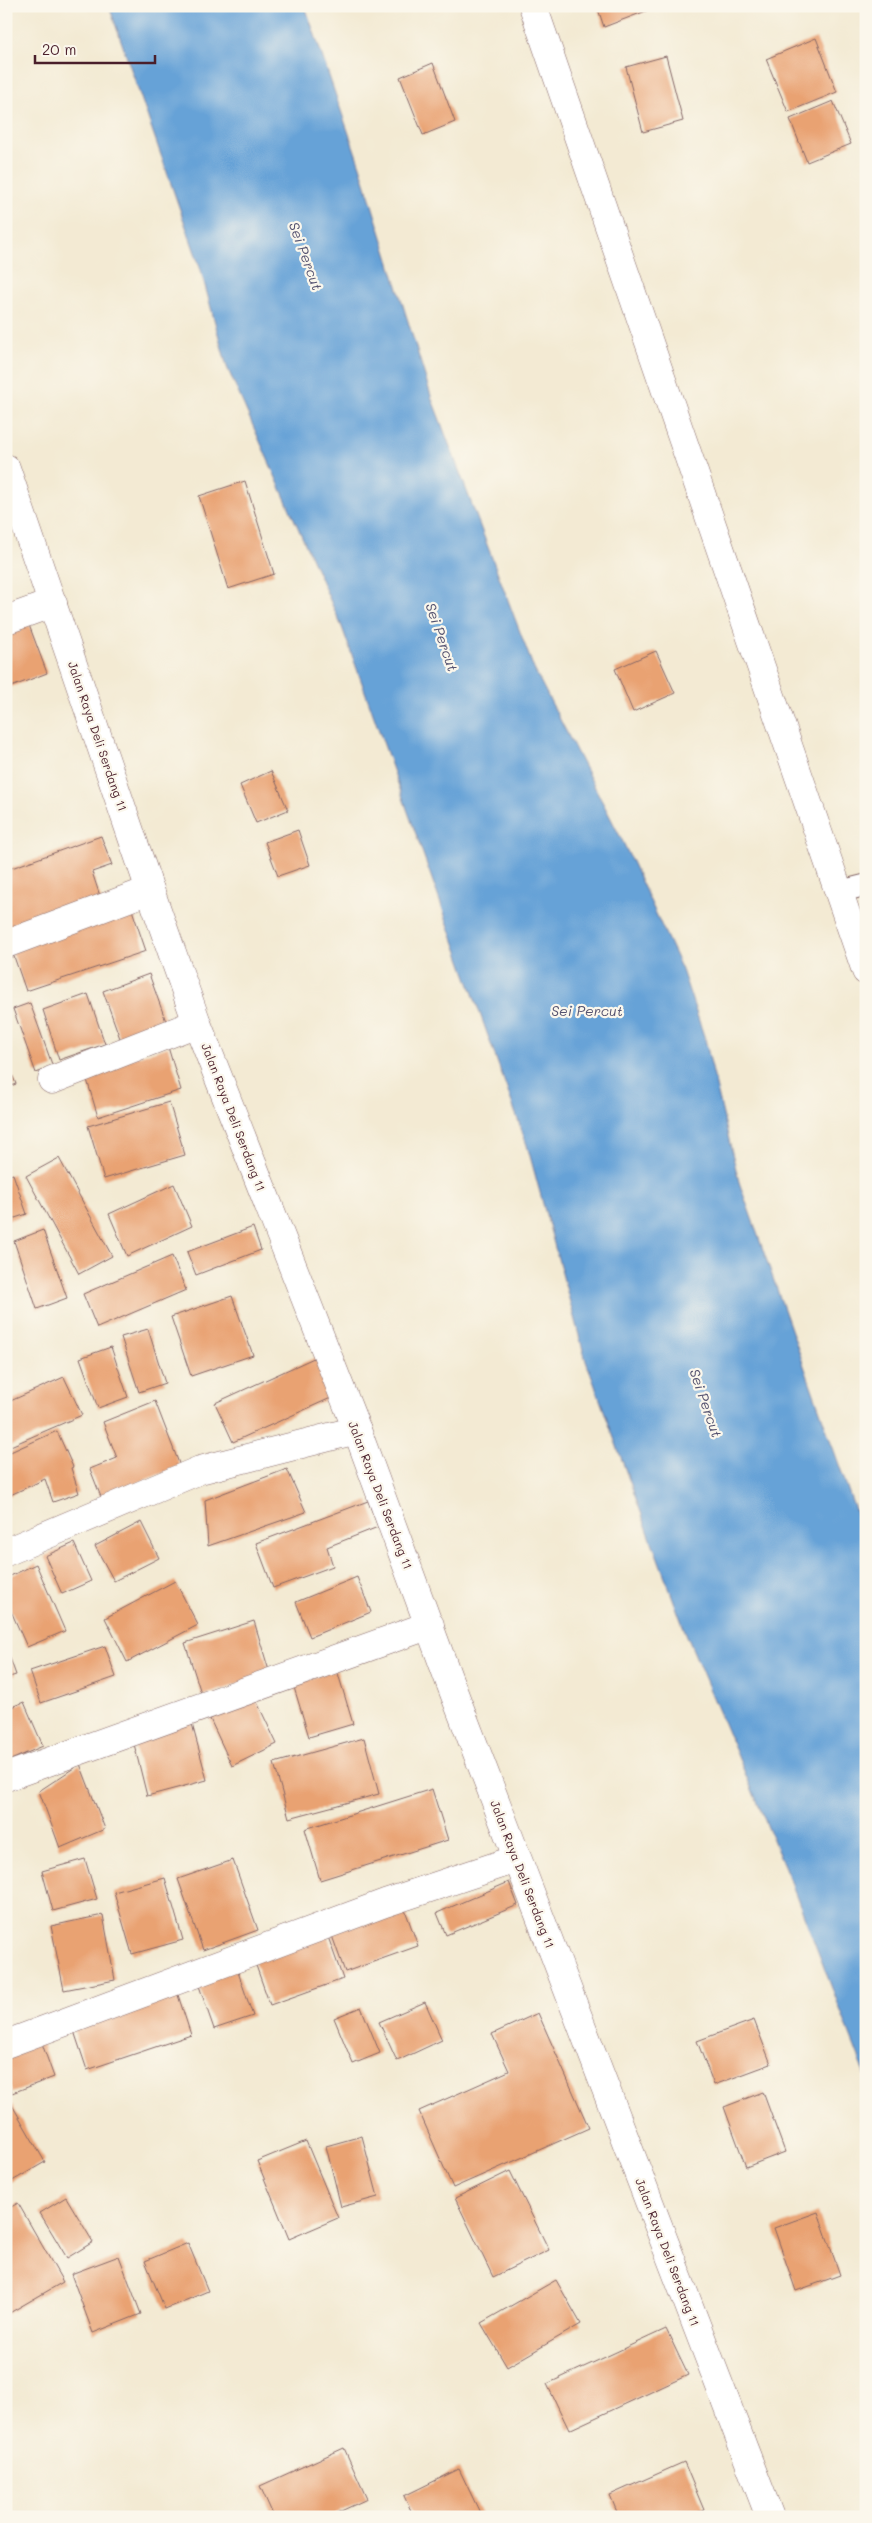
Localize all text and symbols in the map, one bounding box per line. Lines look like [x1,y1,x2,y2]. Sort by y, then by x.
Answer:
scale bar [35,32,155,64]
text: 20 m [42,39,76,59]
water label: Sei Percut [285,219,327,293]
water label: Sei Percut [421,600,463,674]
street label: Jalan Raya Deli Serdang 11 [65,659,131,813]
water label: Sei Percut [551,1001,623,1020]
street label: Jalan Raya Deli Serdang 11 [198,1041,270,1193]
water label: Sei Percut [685,1366,727,1440]
street label: Jalan Raya Deli Serdang 11 [345,1419,417,1571]
street label: Jalan Raya Deli Serdang 11 [487,1798,559,1950]
street label: Jalan Raya Deli Serdang 11 [632,2176,704,2328]

